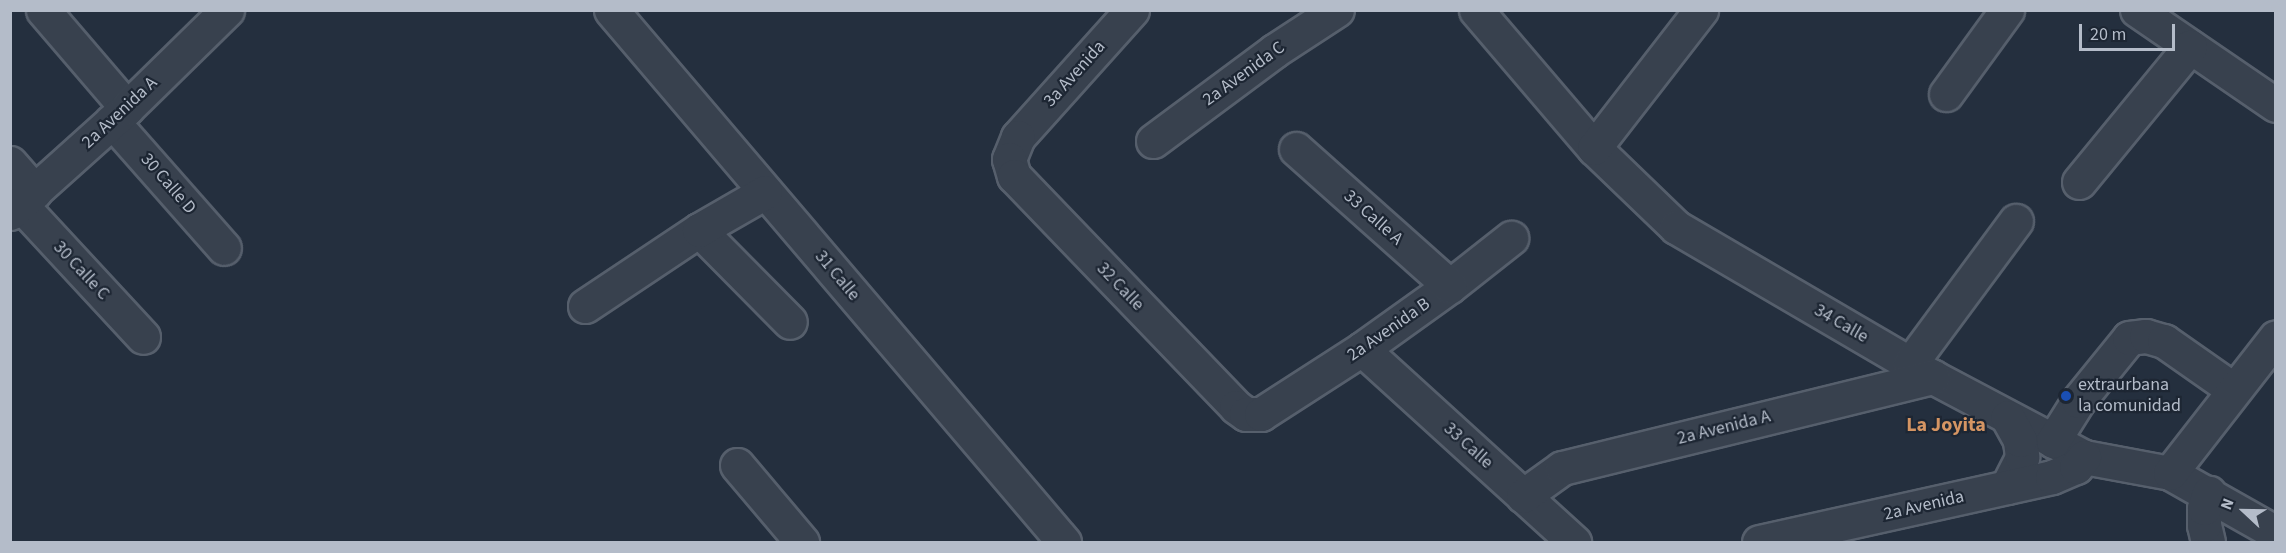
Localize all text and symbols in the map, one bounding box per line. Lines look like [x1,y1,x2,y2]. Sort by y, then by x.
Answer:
scale bar [2082,12,2178,50]
text: 20 m [2090,22,2126,47]
street label: 3a Avenida [1040,36,1110,112]
street label: 2a Avenida C [1199,37,1289,111]
street label: 2a Avenida A [78,73,162,153]
street label: 30 Calle D [136,149,200,219]
street label: 33 Calle A [1339,186,1407,250]
street label: 30 Calle C [48,237,114,305]
street label: 31 Calle [810,246,864,306]
street label: 32 Calle [1092,258,1148,316]
street label: 2a Avenida B [1343,294,1435,366]
street label: 34 Calle [1810,300,1872,348]
place label: extraurbana la comunidad [2078,375,2181,418]
marker: extraurbana la comunidad [2059,389,2073,403]
street label: 2a Avenida A [1675,406,1773,450]
district label: La Joyita [1906,413,1986,437]
street label: 33 Calle [1439,418,1497,474]
north arrow [2214,481,2274,541]
street label: 2a Avenida [1882,486,1966,526]
text: N [2215,495,2239,513]

